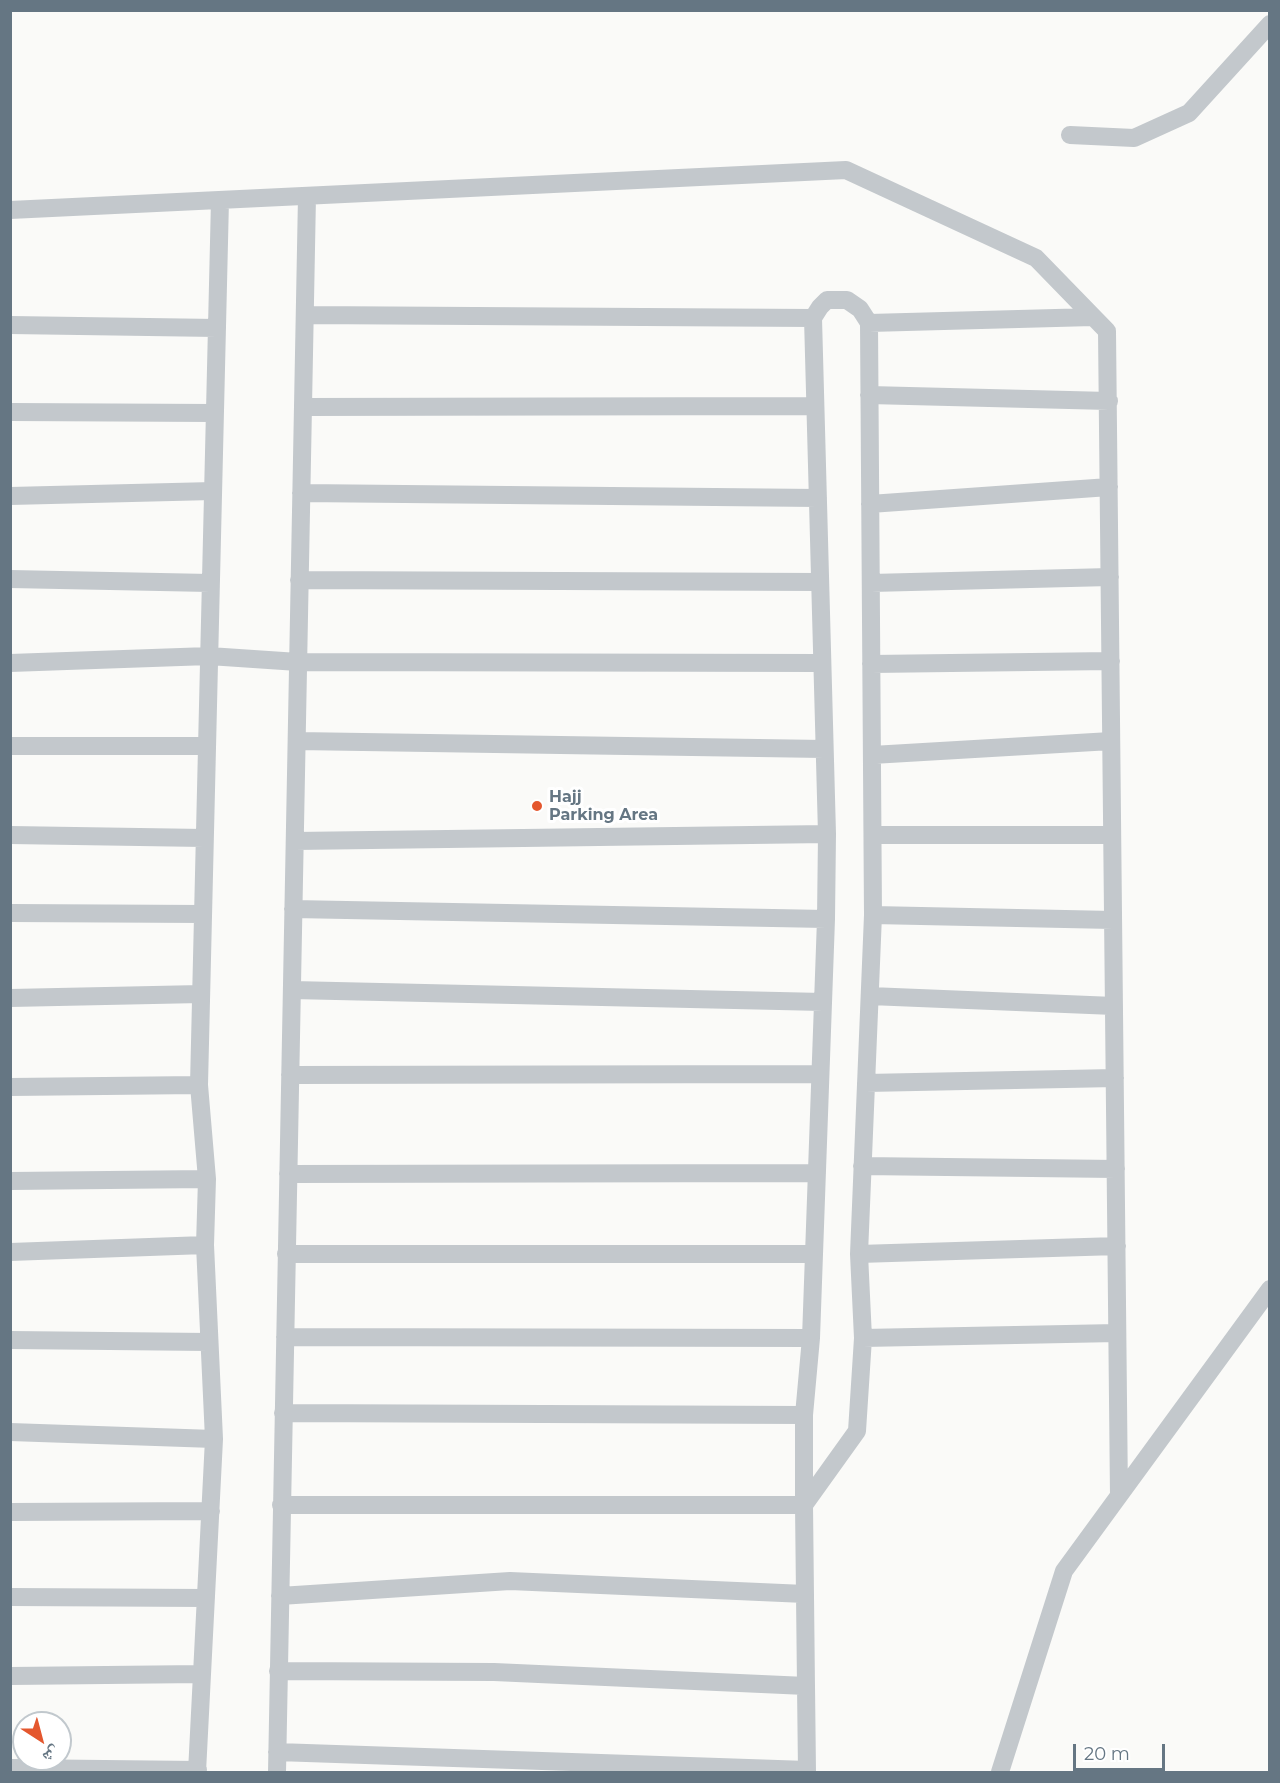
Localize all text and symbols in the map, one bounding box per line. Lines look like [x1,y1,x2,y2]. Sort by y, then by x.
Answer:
place label: Hajj Parking Area [549,787,658,825]
marker: Hajj Parking Area [530,799,544,813]
north arrow [12,1711,72,1771]
scale bar [1076,1732,1168,1770]
text: ش [39,1742,64,1767]
text: 20 m [1084,1743,1130,1765]

